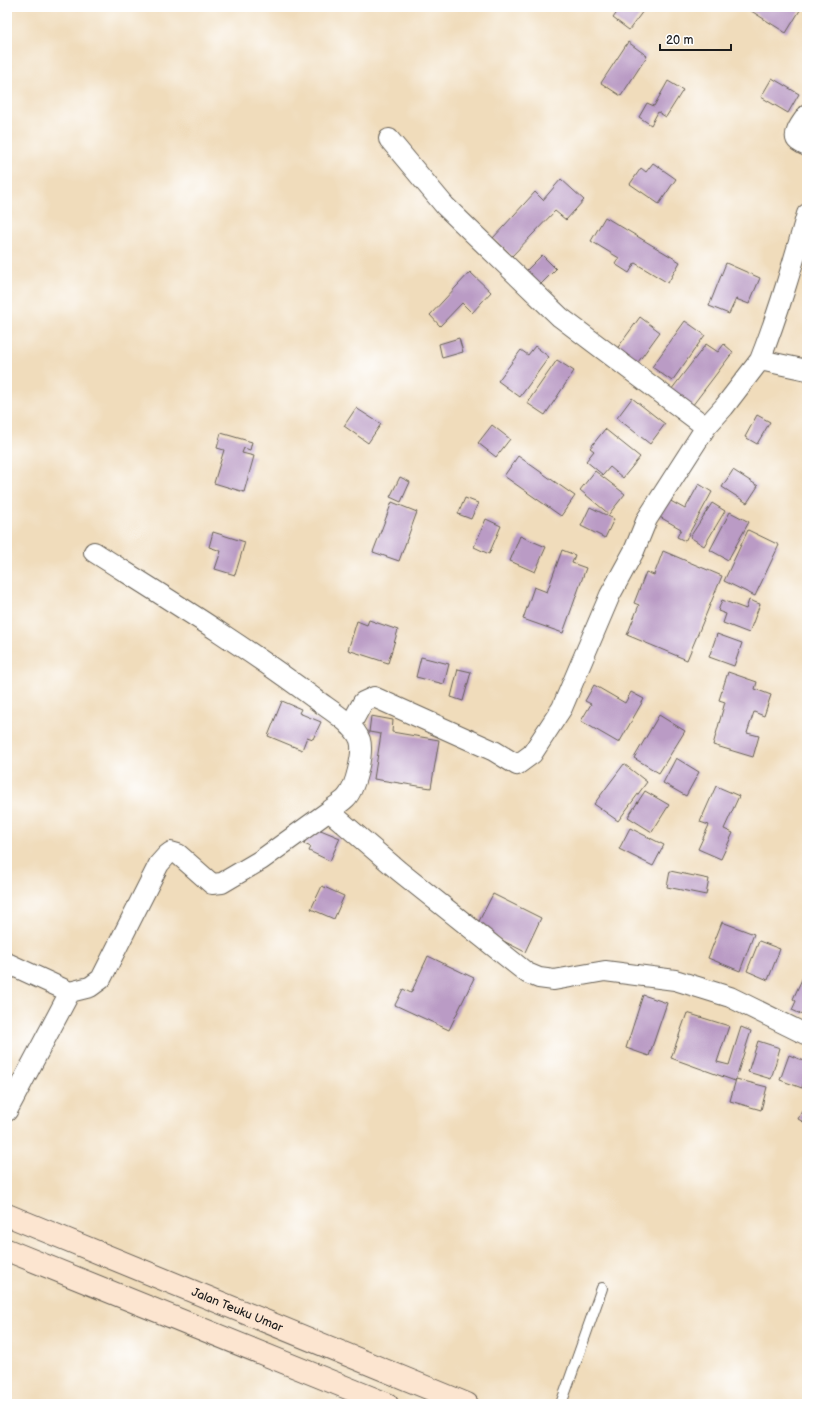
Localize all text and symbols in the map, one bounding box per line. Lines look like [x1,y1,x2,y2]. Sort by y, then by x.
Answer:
scale bar [660,26,731,52]
text: 20 m [666,33,693,48]
street label: Jalan Teuku Umar [189,1284,286,1335]

